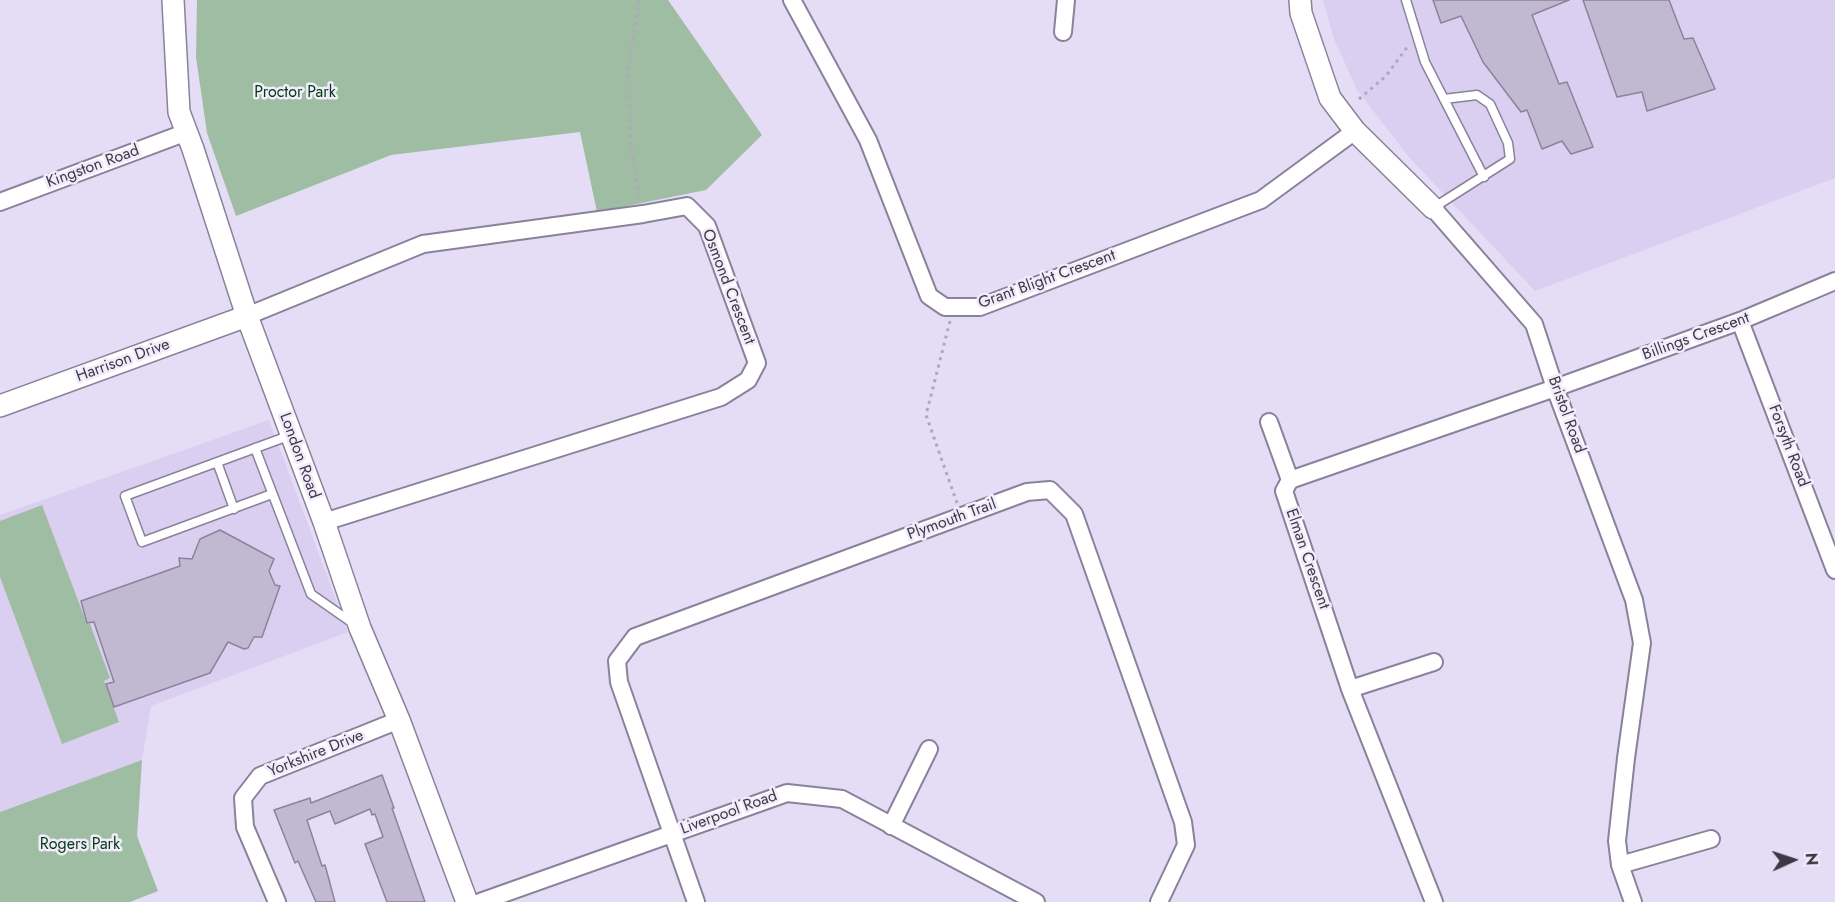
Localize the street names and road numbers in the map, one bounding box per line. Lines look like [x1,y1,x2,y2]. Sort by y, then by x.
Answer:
street label: Kingston Road [44,141,142,193]
street label: Osmond Crescent [697,227,759,347]
street label: Grant Blight Crescent [976,246,1118,314]
street label: Billings Crescent [1640,309,1752,365]
street label: Harrison Drive [74,335,172,387]
street label: Bristol Road [1543,374,1589,456]
street label: Forsyth Road [1764,402,1812,490]
street label: London Road [275,410,323,502]
street label: Plymouth Trail [905,495,999,545]
street label: Elman Crescent [1281,506,1333,612]
street label: Yorkshire Drive [265,726,367,782]
street label: Liverpool Road [678,787,780,839]

